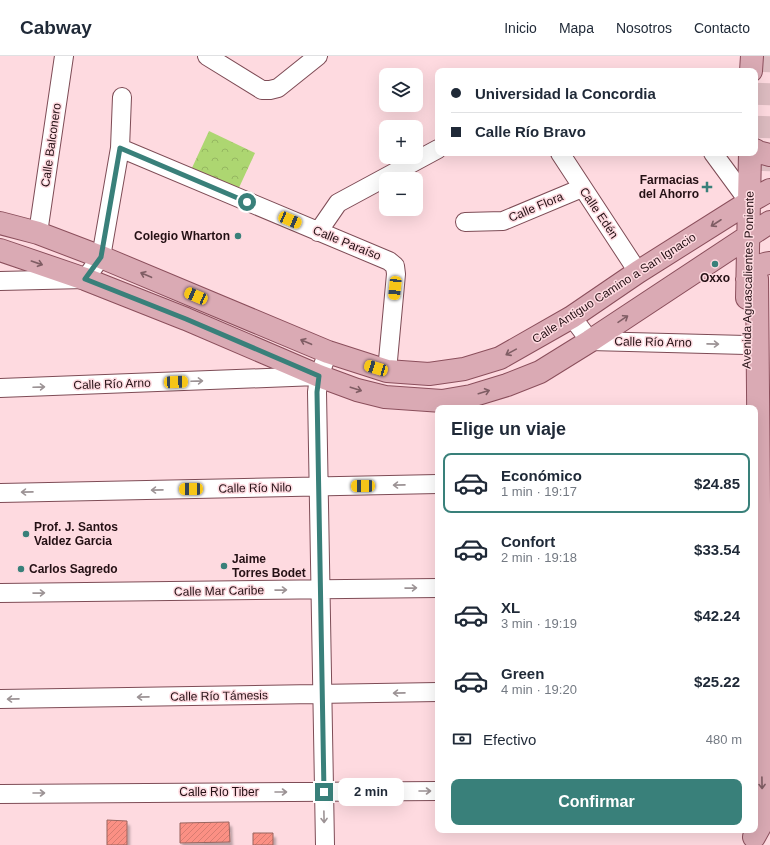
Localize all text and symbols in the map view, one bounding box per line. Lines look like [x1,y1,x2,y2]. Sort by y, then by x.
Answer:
text: Cabway [20,17,92,38]
text: Inicio [504,20,537,36]
text: Mapa [559,20,594,36]
text: Nosotros [616,20,672,36]
text: Contacto [694,20,750,36]
map controls [379,68,423,216]
button: layers [379,68,423,112]
text: Universidad la Concordia [475,85,656,102]
street label: Calle Balconero [38,102,64,188]
button: + [379,120,423,164]
text: Calle Río Bravo [475,123,586,140]
button: − [379,172,423,216]
place label: Farmacias del Ahorro [639,173,699,201]
marker: Farmacias del Ahorro [702,182,712,192]
street label: Calle Edén [577,185,621,241]
street label: Calle Flora [507,189,566,225]
street label: Avenida Aguascalientes Poniente [739,191,757,369]
route start [238,193,256,211]
car [277,210,303,230]
one-way arrow [710,219,722,227]
street label: Calle Paraíso [311,223,383,263]
place label: Colegio Wharton [134,229,230,243]
street label: Calle Antiguo Camino a San Ignacio [530,230,699,346]
marker: Colegio Wharton [233,231,243,241]
one-way arrow [31,259,43,267]
marker: Oxxo [710,259,720,269]
one-way arrow [140,271,152,278]
place label: Oxxo [700,271,730,285]
car [388,275,402,301]
car [183,286,209,306]
one-way arrow [617,315,628,323]
street label: Calle Río Arno [614,334,692,350]
one-way arrow [301,338,313,346]
one-way arrow [706,340,719,348]
one-way arrow [506,348,518,356]
car [363,359,389,377]
street label: Calle Río Arno [73,376,151,392]
car [164,376,188,388]
one-way arrow [190,377,203,384]
one-way arrow [32,383,45,391]
one-way arrow [350,386,363,393]
one-way arrow [477,388,490,395]
text: Elige un viaje [451,419,566,439]
icon: car [453,465,489,501]
text: Económico [501,467,582,484]
text: $24.85 [694,475,740,492]
street label: Calle Río Nilo [218,480,292,496]
car [351,480,375,492]
one-way arrow [393,481,406,489]
car [179,483,203,495]
text: 1 min · 19:17 [501,484,577,499]
one-way arrow [151,486,164,494]
one-way arrow [21,488,34,496]
place label: Prof. J. Santos Valdez Garcia [34,520,118,548]
marker: Prof. J. Santos Valdez Garcia [21,529,31,539]
icon: car [453,531,489,567]
text: Confort [501,533,555,550]
text: $33.54 [694,541,740,558]
text: 2 min · 19:18 [501,550,577,565]
place label: Jaime Torres Bodet [232,552,306,580]
marker: Jaime Torres Bodet [219,561,229,571]
place label: Carlos Sagredo [29,562,118,576]
marker: Carlos Sagredo [16,564,26,574]
street label: Calle Mar Caribe [174,583,264,599]
one-way arrow [404,584,417,592]
one-way arrow [274,586,287,594]
one-way arrow [32,589,45,597]
icon: car [453,597,489,633]
text: XL [501,599,520,616]
text: $42.24 [694,607,740,624]
text: 3 min · 19:19 [501,616,577,631]
icon: car [453,663,489,699]
text: Green [501,665,544,682]
text: $25.22 [694,673,740,690]
text: 4 min · 19:20 [501,682,577,697]
street label: Calle Río Támesis [170,688,268,704]
one-way arrow [393,689,406,697]
one-way arrow [137,693,150,701]
one-way arrow [7,695,20,703]
icon: cash [451,728,473,750]
text: Efectivo [483,731,536,748]
text: 480 m [706,732,742,747]
one-way arrow [759,776,766,789]
callout: 2 min [338,778,404,806]
button: Confirmar [451,779,742,825]
route end [315,783,333,801]
text: 2 min [354,784,388,799]
street label: Calle Río Tiber [179,785,259,799]
one-way arrow [418,787,431,795]
one-way arrow [274,788,287,796]
one-way arrow [32,789,45,797]
one-way arrow [320,810,328,823]

